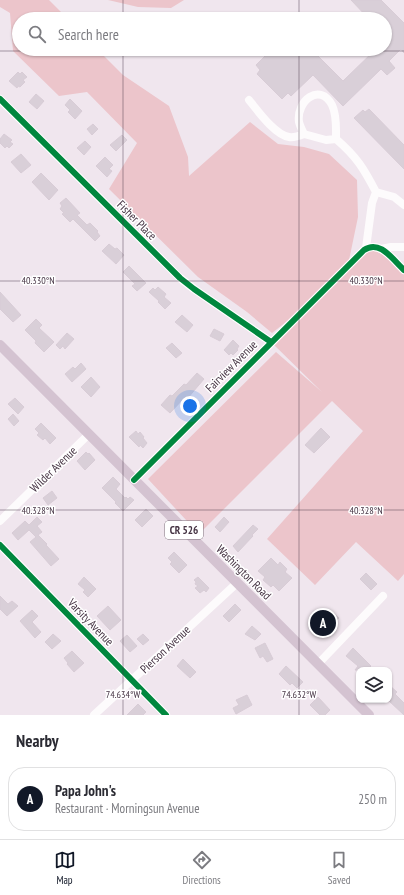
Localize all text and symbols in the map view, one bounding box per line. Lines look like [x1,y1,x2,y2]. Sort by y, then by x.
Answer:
search box [12,12,392,56]
icon: search [26,23,48,45]
text: Search here [58,25,119,44]
street label: Fisher Place [114,197,160,243]
text: 40.330°N [21,274,55,287]
text: 40.330°N [349,274,383,287]
street label: Fairview Avenue [202,337,260,395]
your location [180,396,200,416]
street label: Wilder Avenue [26,443,80,495]
text: 40.328°N [21,504,55,517]
text: 40.328°N [349,504,383,517]
road number: CR 526 [165,521,203,539]
street label: Washington Road [213,541,275,603]
street label: Varsity Avenue [64,595,117,649]
pin: A [310,608,336,638]
street label: Pierson Avenue [137,622,193,676]
map controls [356,667,392,703]
button: layers [356,667,392,703]
text: 74.634°W [106,688,140,701]
text: 74.632°W [282,688,316,701]
text: Nearby [16,730,59,752]
text: Papa John's [55,781,116,800]
text: A [27,791,33,808]
text: 250 m [358,791,387,808]
text: Restaurant · Morningsun Avenue [55,800,200,817]
tab: Map [54,849,76,887]
tab: Directions [183,849,221,887]
tab: Saved [328,849,350,887]

